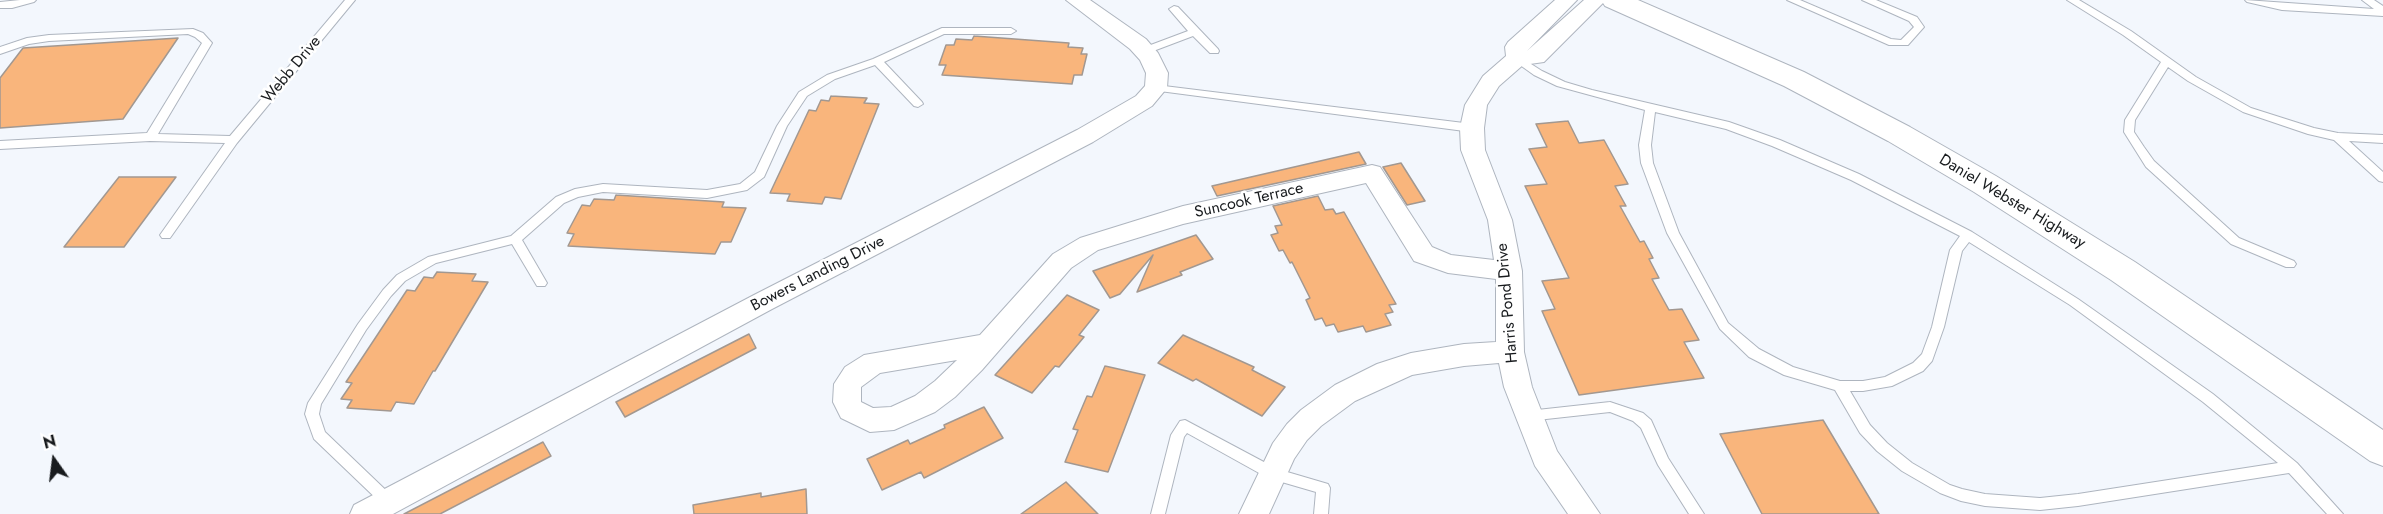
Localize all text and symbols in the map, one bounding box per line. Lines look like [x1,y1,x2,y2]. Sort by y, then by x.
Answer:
street label: Webb Drive [258,33,326,107]
street label: Daniel Webster Highway [1935,151,2089,253]
street label: Suncook Terrace [1193,179,1305,223]
street label: Bowers Landing Drive [748,232,888,316]
street label: Harris Pond Drive [1493,242,1523,364]
text: N [41,429,58,455]
north arrow [24,430,84,490]

